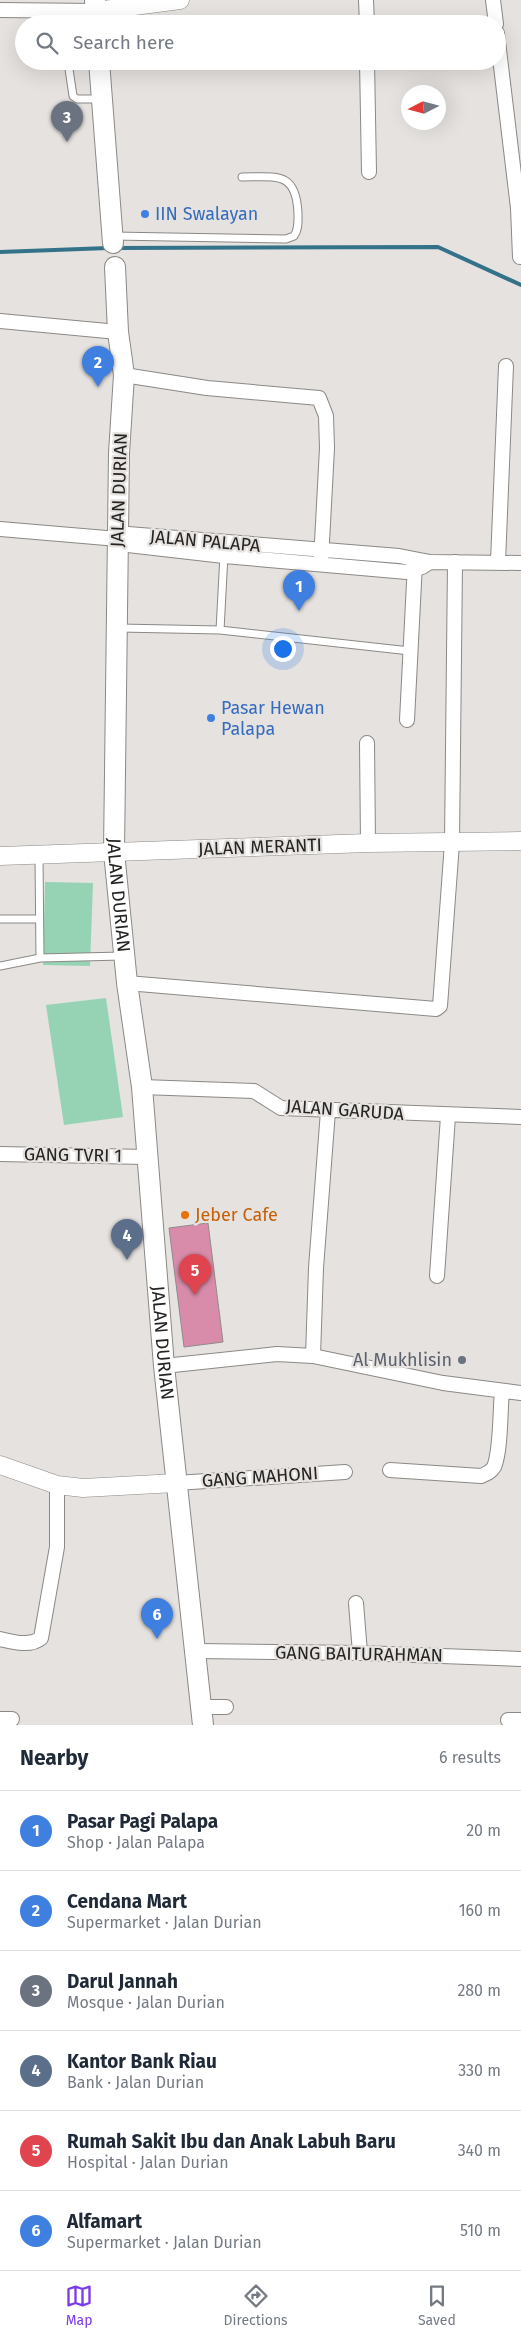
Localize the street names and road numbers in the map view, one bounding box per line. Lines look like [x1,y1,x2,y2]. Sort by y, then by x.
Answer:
street label: JALAN DURIAN [106,432,132,548]
street label: JALAN PALAPA [149,525,262,557]
street label: JALAN MERANTI [198,834,322,860]
street label: JALAN DURIAN [103,838,135,953]
street label: JALAN GARUDA [285,1095,405,1125]
street label: GANG TVRI 1 [24,1143,122,1167]
street label: JALAN DURIAN [147,1285,179,1401]
street label: GANG MAHONI [201,1462,319,1492]
street label: GANG BAITURAHMAN [275,1642,443,1666]

